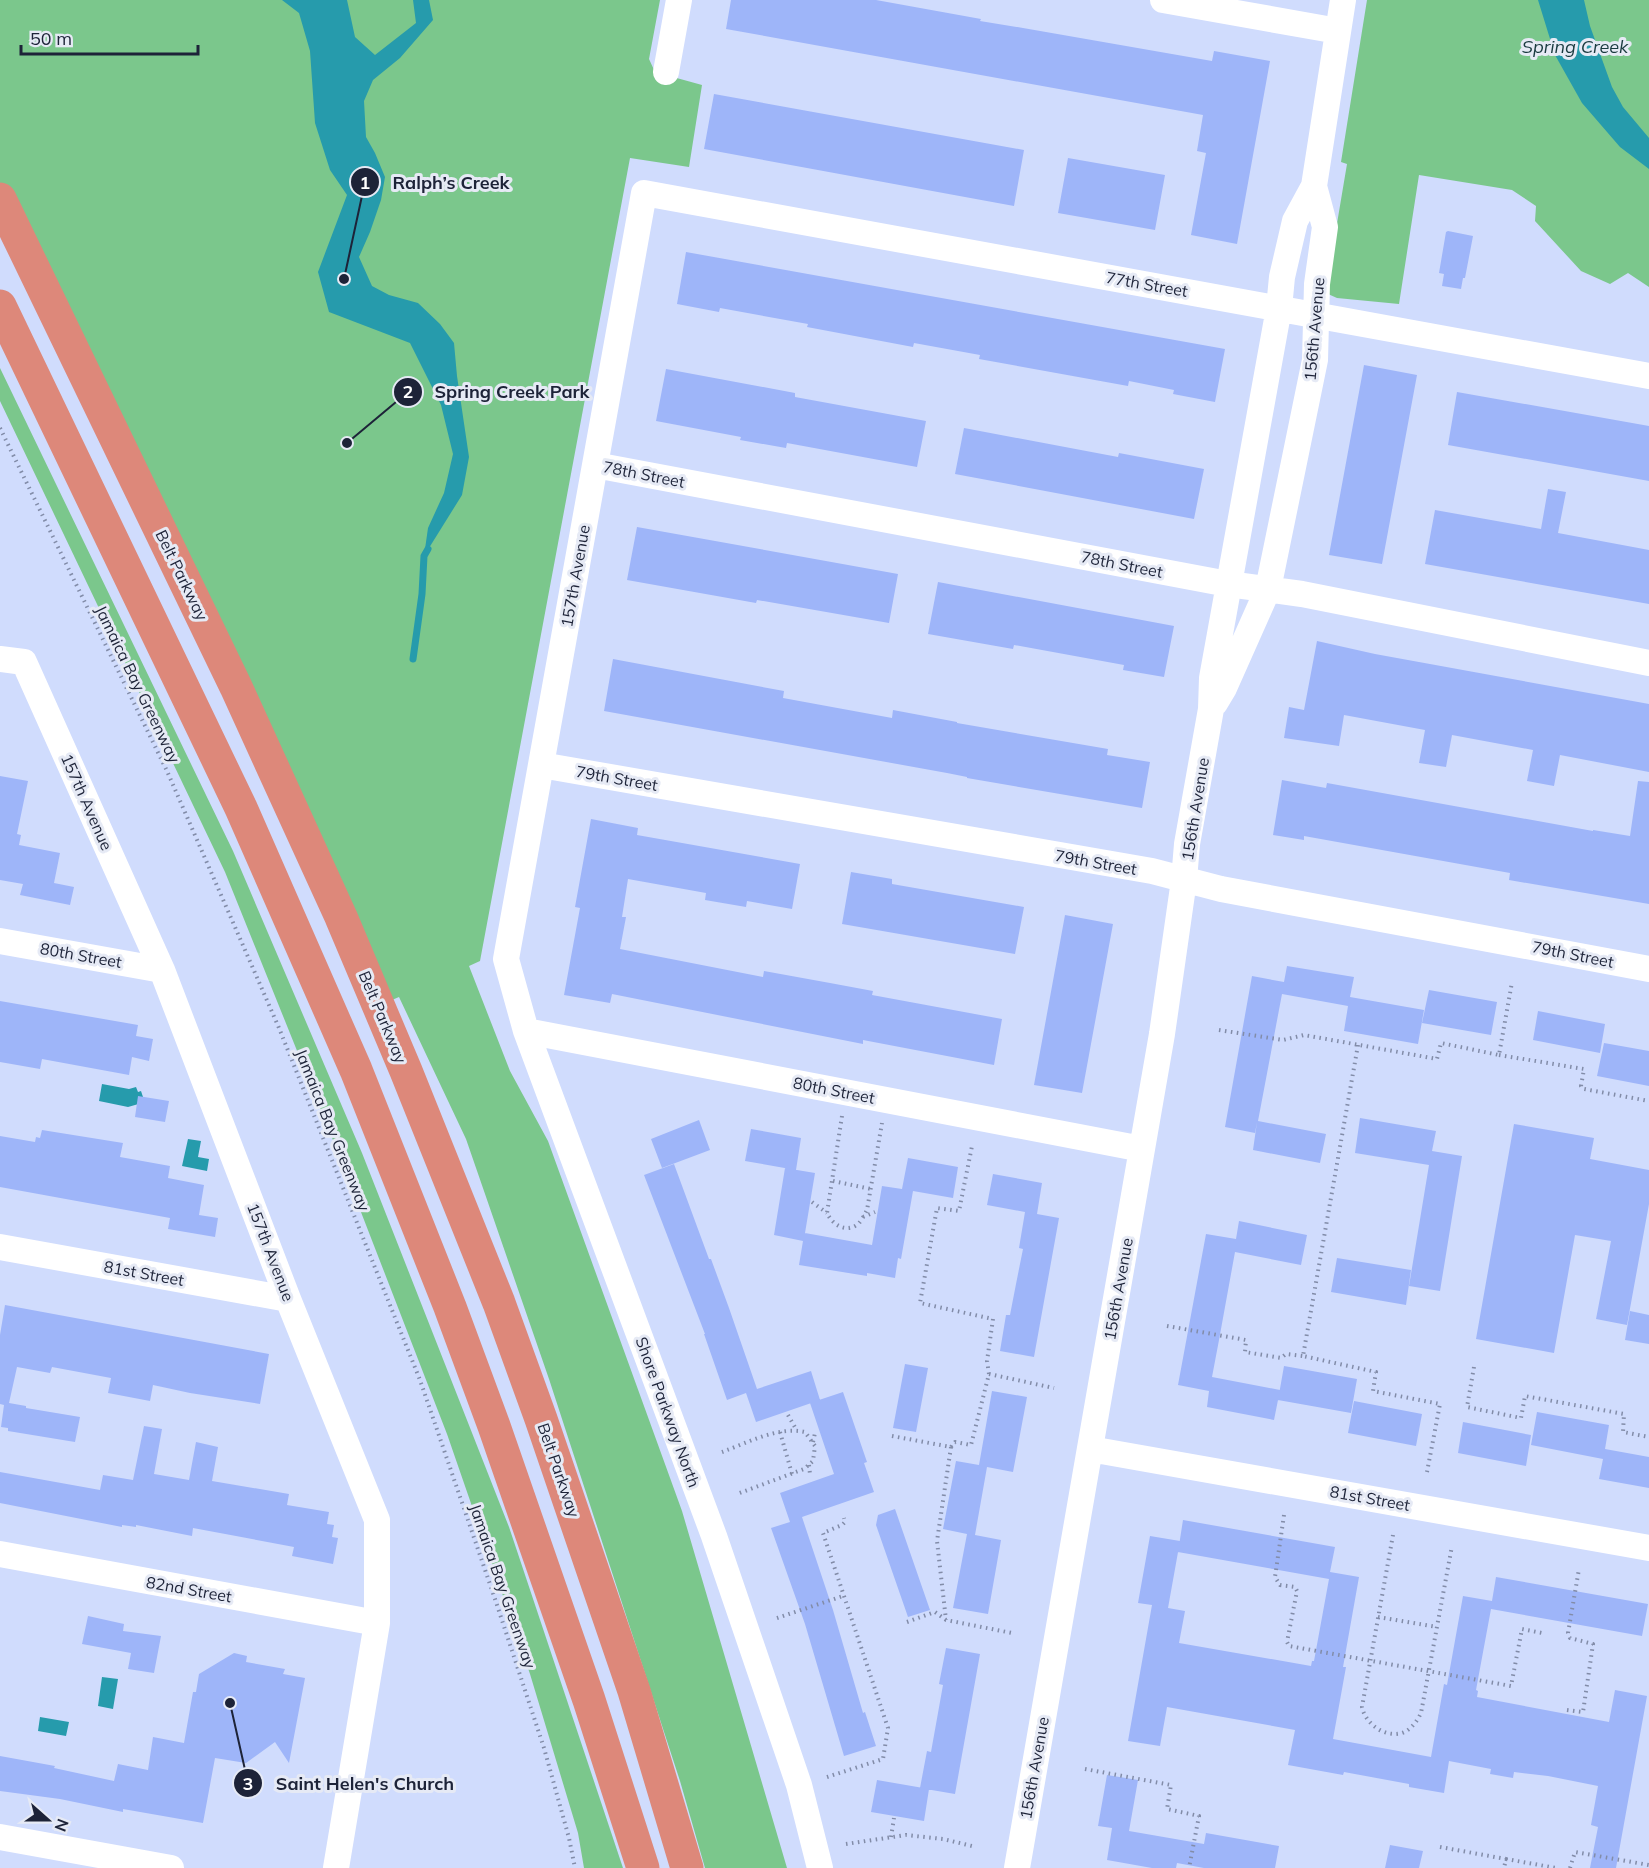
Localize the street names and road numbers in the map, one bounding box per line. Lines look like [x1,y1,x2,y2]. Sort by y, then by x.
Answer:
street label: 77th Street [1105,267,1190,301]
street label: 156th Avenue [1300,276,1328,382]
street label: 78th Street [602,456,687,492]
street label: 157th Avenue [556,523,594,629]
street label: Belt Parkway [151,526,213,624]
street label: 78th Street [1080,546,1165,582]
street label: Jamaica Bay Greenway [91,602,185,767]
street label: 157th Avenue [57,751,117,853]
street label: 156th Avenue [1177,756,1213,862]
street label: 79th Street [575,761,660,795]
street label: 79th Street [1054,845,1139,879]
street label: 79th Street [1531,936,1616,972]
street label: 80th Street [39,938,124,972]
street label: Belt Parkway [355,968,412,1067]
street label: Jamaica Bay Greenway [291,1046,375,1214]
street label: 80th Street [792,1072,877,1108]
street label: 157th Avenue [243,1200,299,1304]
street label: 156th Avenue [1099,1236,1137,1342]
street label: 81st Street [102,1256,186,1290]
street label: Shore Parkway North [631,1334,705,1490]
street label: Belt Parkway [534,1420,585,1520]
street label: 81st Street [1328,1481,1412,1515]
street label: Jamaica Bay Greenway [465,1501,541,1671]
street label: 82nd Street [145,1572,234,1606]
street label: 156th Avenue [1015,1715,1053,1821]

